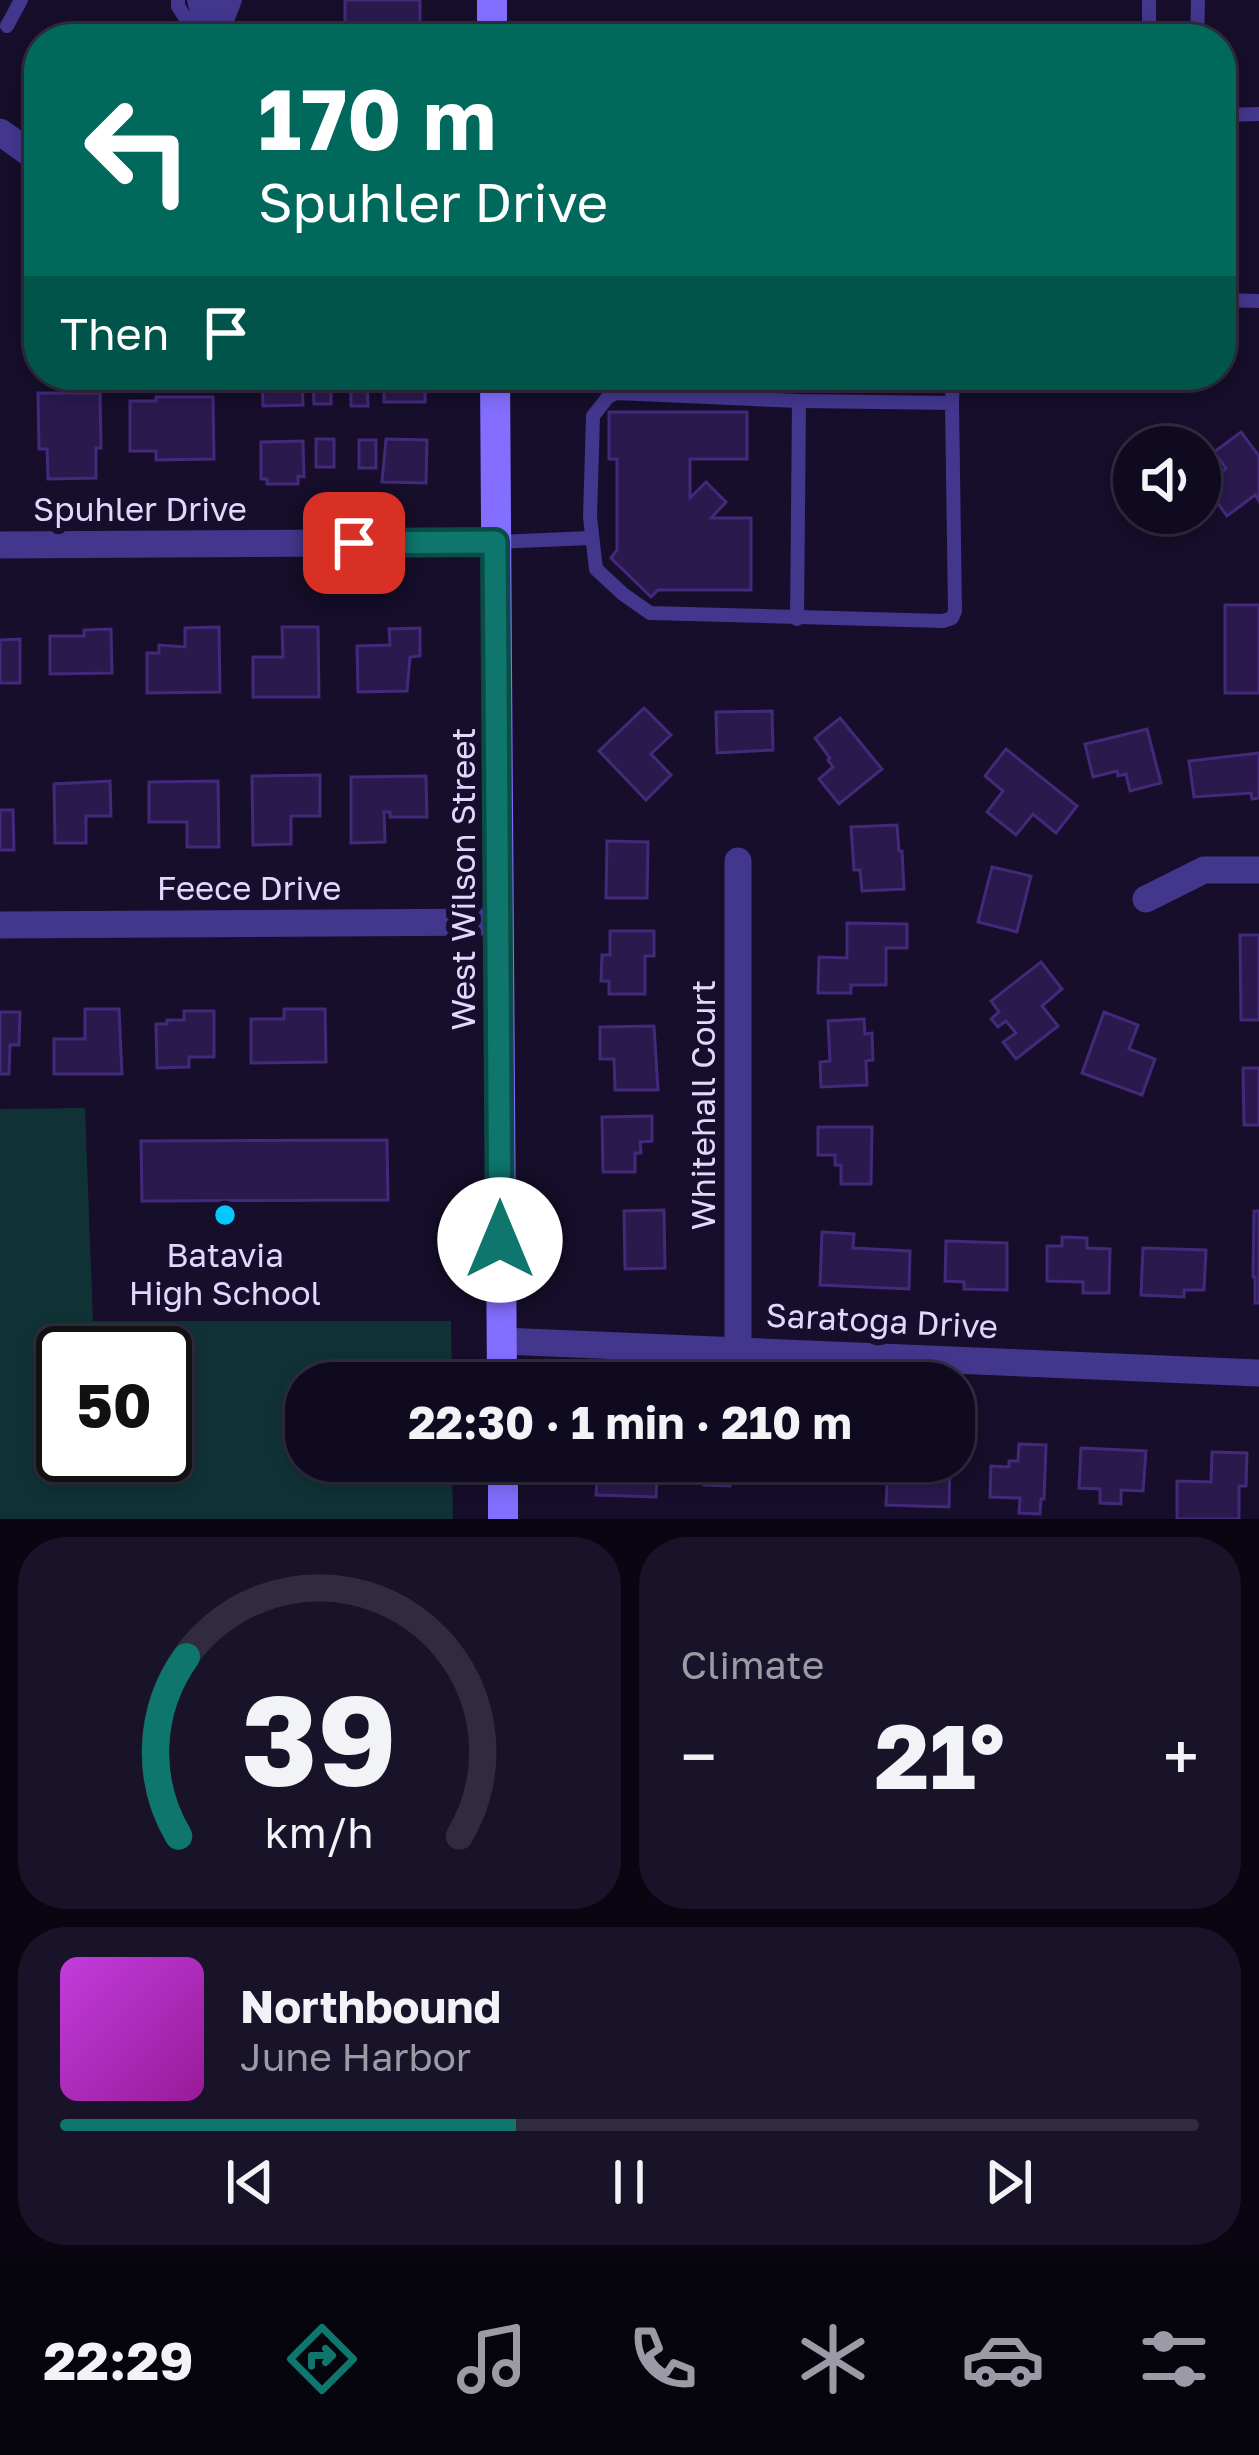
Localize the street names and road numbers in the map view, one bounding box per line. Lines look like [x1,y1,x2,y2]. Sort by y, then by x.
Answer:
street label: Spuhler Drive [33,489,247,528]
street label: West Wilson Street [443,727,482,1031]
street label: Feece Drive [157,868,341,907]
street label: Whitehall Court [683,980,722,1230]
street label: Saratoga Drive [765,1294,999,1346]

